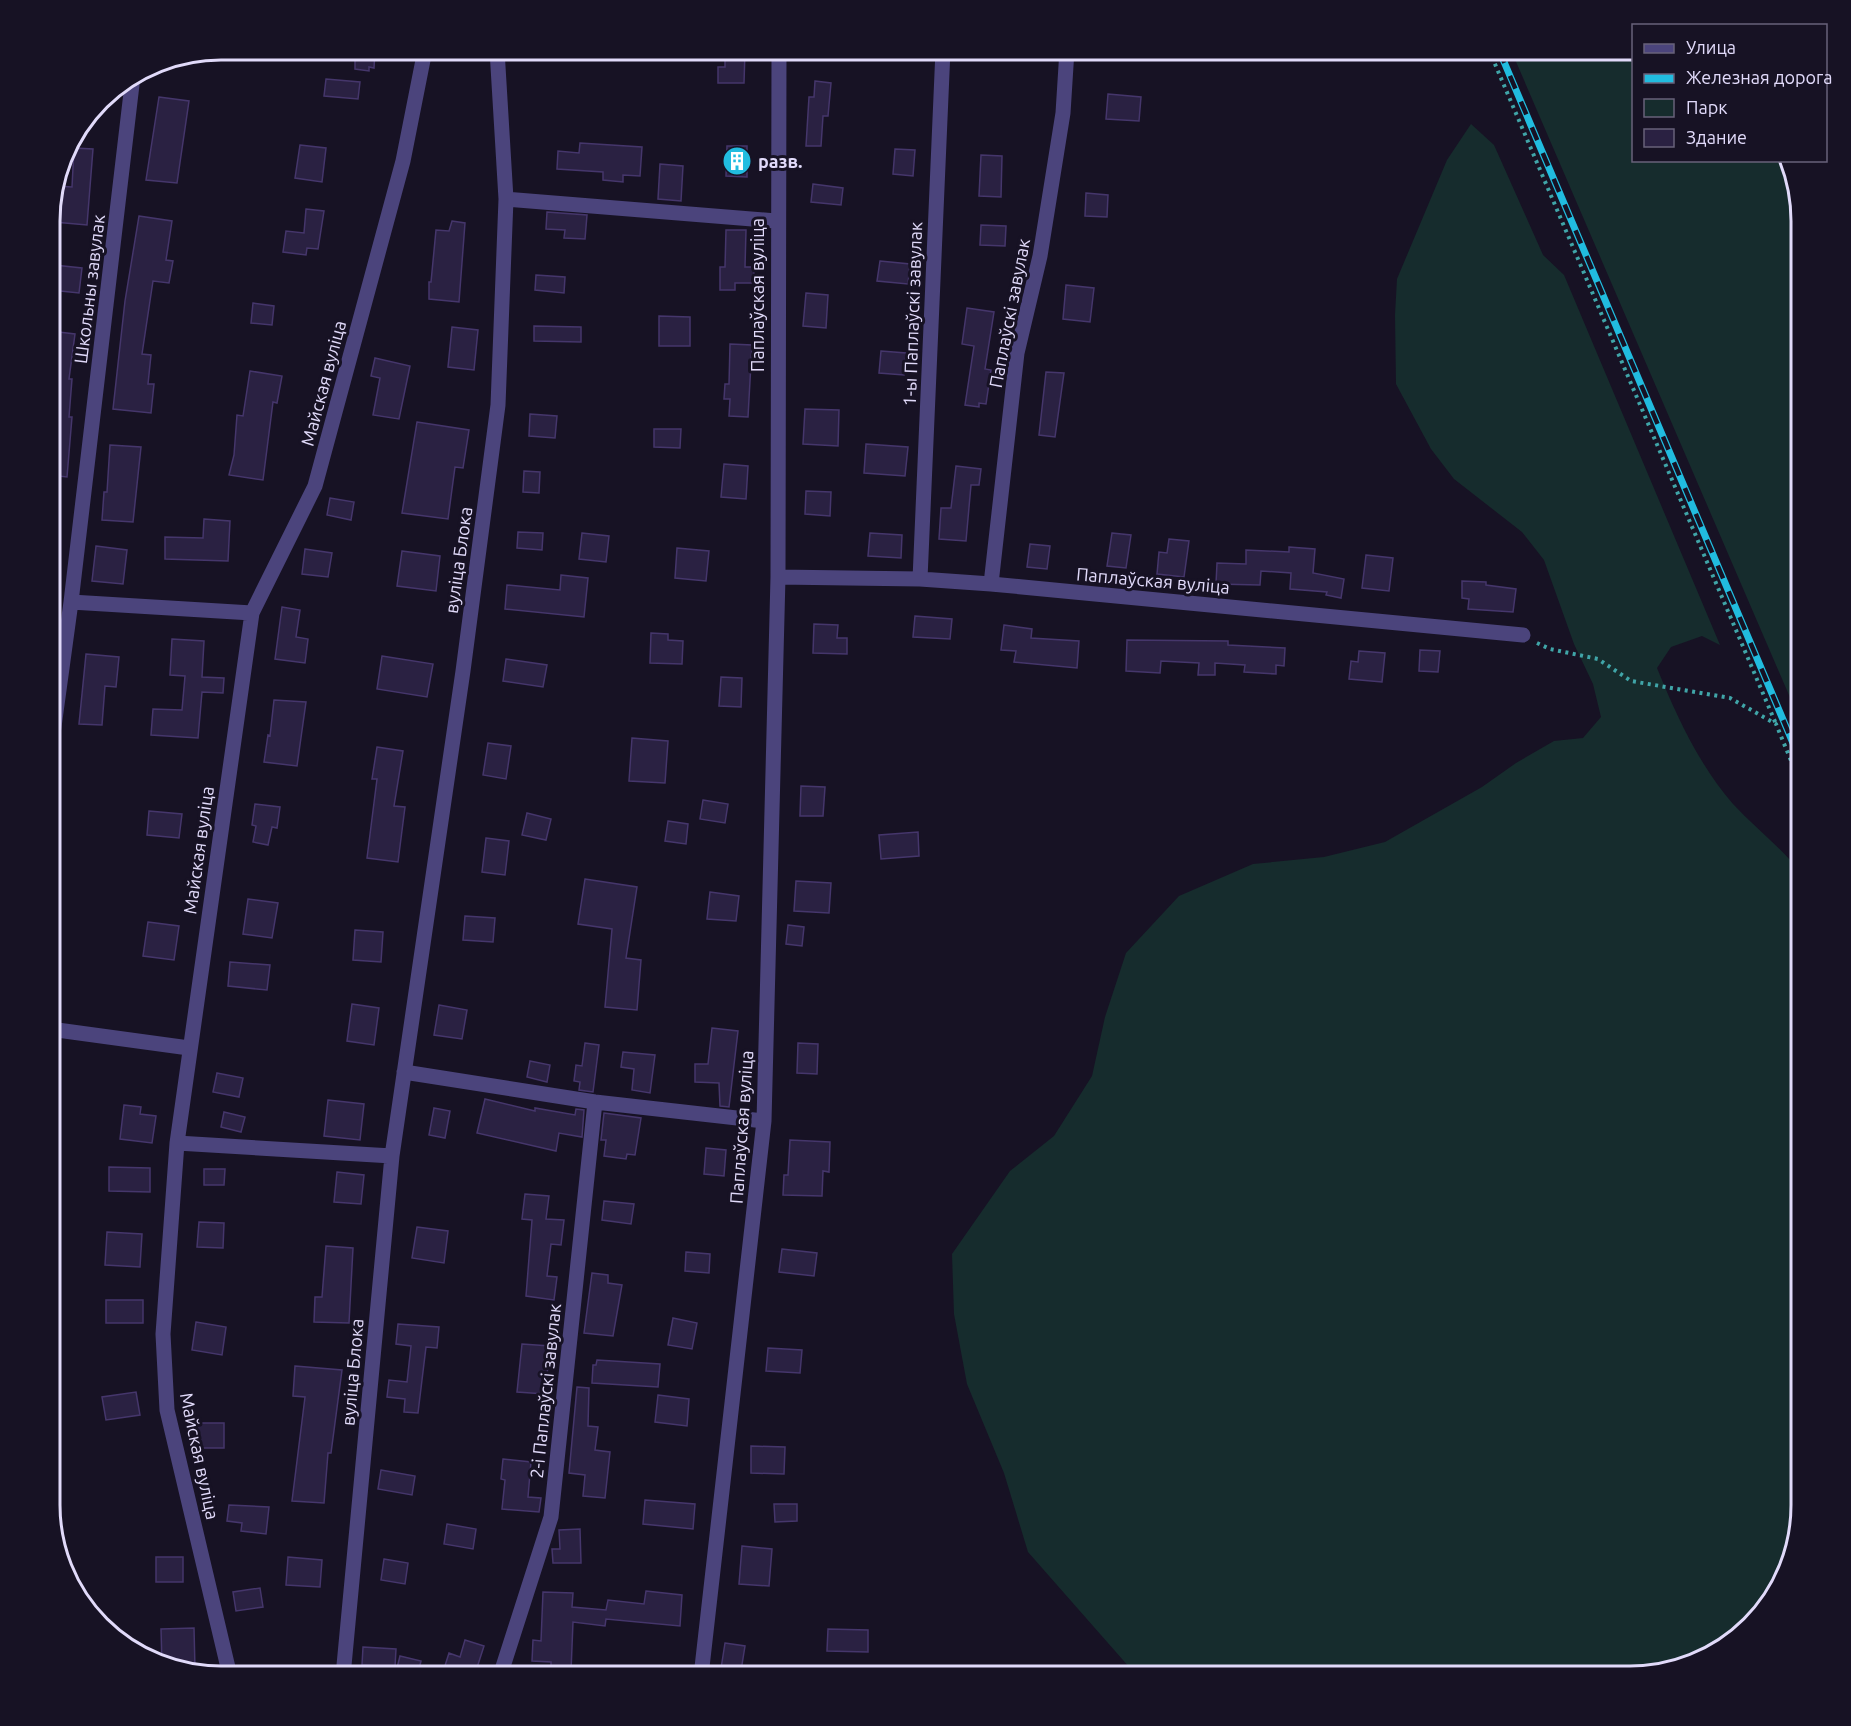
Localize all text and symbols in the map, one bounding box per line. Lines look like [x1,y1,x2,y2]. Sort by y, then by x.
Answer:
legend [1632,24,1827,162]
text: Улица [1686,37,1736,57]
text: Железная дорога [1686,67,1833,87]
text: Парк [1686,97,1727,117]
text: Здание [1686,127,1747,147]
building icon: разв. [721,145,753,177]
place label: разв. [758,151,802,171]
street label: Школьны завулак [70,213,108,365]
street label: Паплаўская вуліца [747,218,767,372]
street label: 1-ы Паплаўскі завулак [899,221,925,407]
street label: Паплаўскі завулак [985,237,1033,389]
street label: Майская вуліца [297,318,349,448]
street label: вуліца Блока [441,505,475,615]
street label: Паплаўская вуліца [1075,563,1231,597]
street label: Майская вуліца [179,785,217,915]
street label: Паплаўская вуліца [726,1049,756,1205]
street label: 2-і Паплаўскі завулак [526,1303,564,1479]
street label: вуліца Блока [337,1317,367,1427]
street label: Майская вуліца [177,1391,223,1521]

